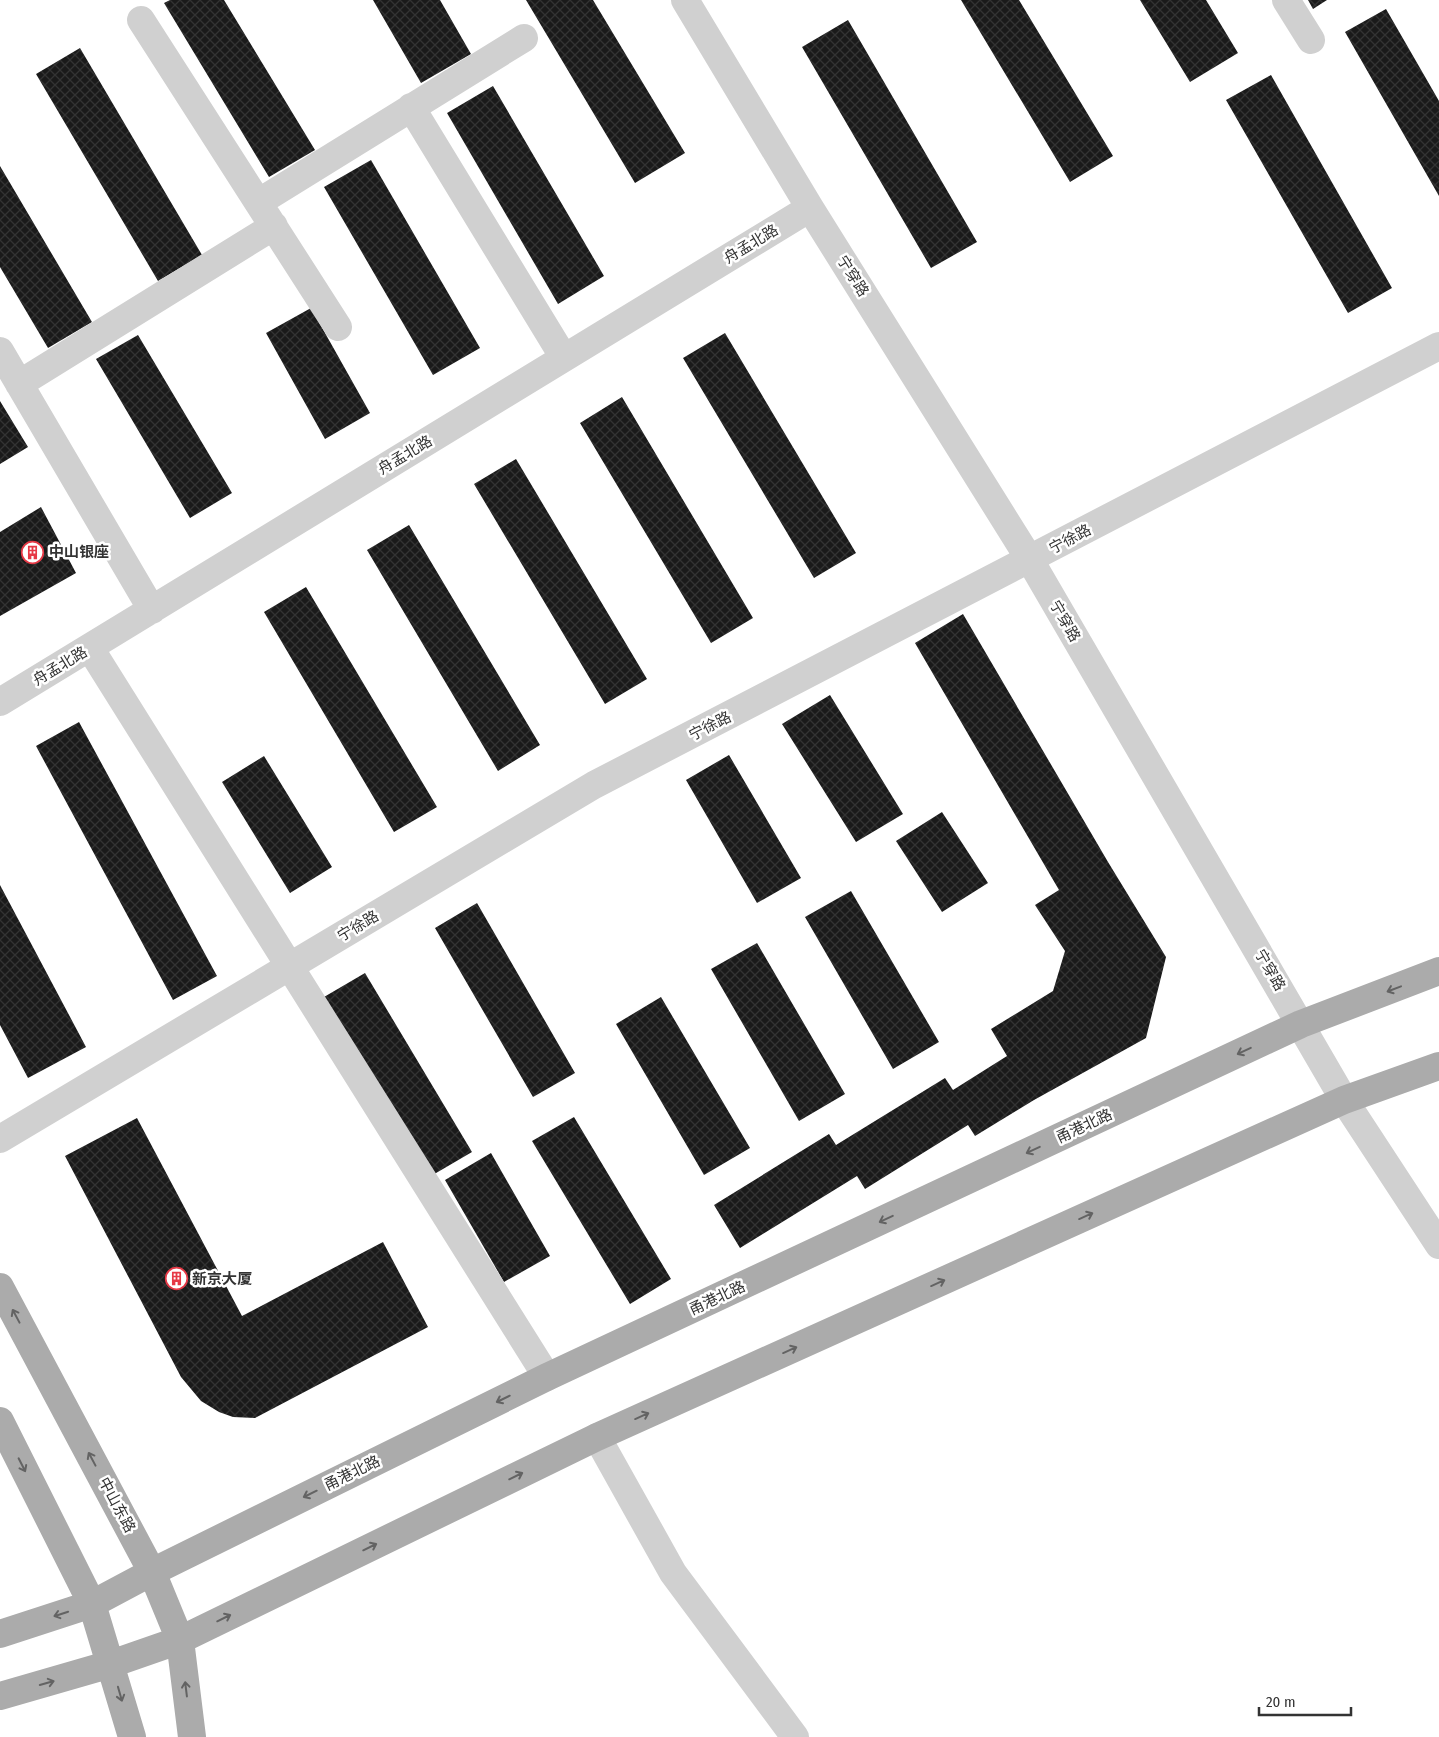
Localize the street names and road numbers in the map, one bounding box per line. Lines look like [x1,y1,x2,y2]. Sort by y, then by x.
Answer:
street label: 舟孟北路 [721,221,781,267]
street label: 宁穿路 [833,252,873,300]
street label: 舟孟北路 [375,432,435,478]
street label: 宁徐路 [1046,520,1094,558]
street label: 宁穿路 [1046,597,1084,645]
street label: 舟孟北路 [30,643,90,689]
street label: 宁徐路 [686,708,734,744]
street label: 宁徐路 [334,907,382,945]
street label: 宁穿路 [1251,946,1289,994]
street label: 甬港北路 [1053,1105,1115,1147]
street label: 甬港北路 [686,1277,748,1319]
street label: 甬港北路 [321,1452,383,1494]
street label: 中山东路 [95,1474,139,1536]

